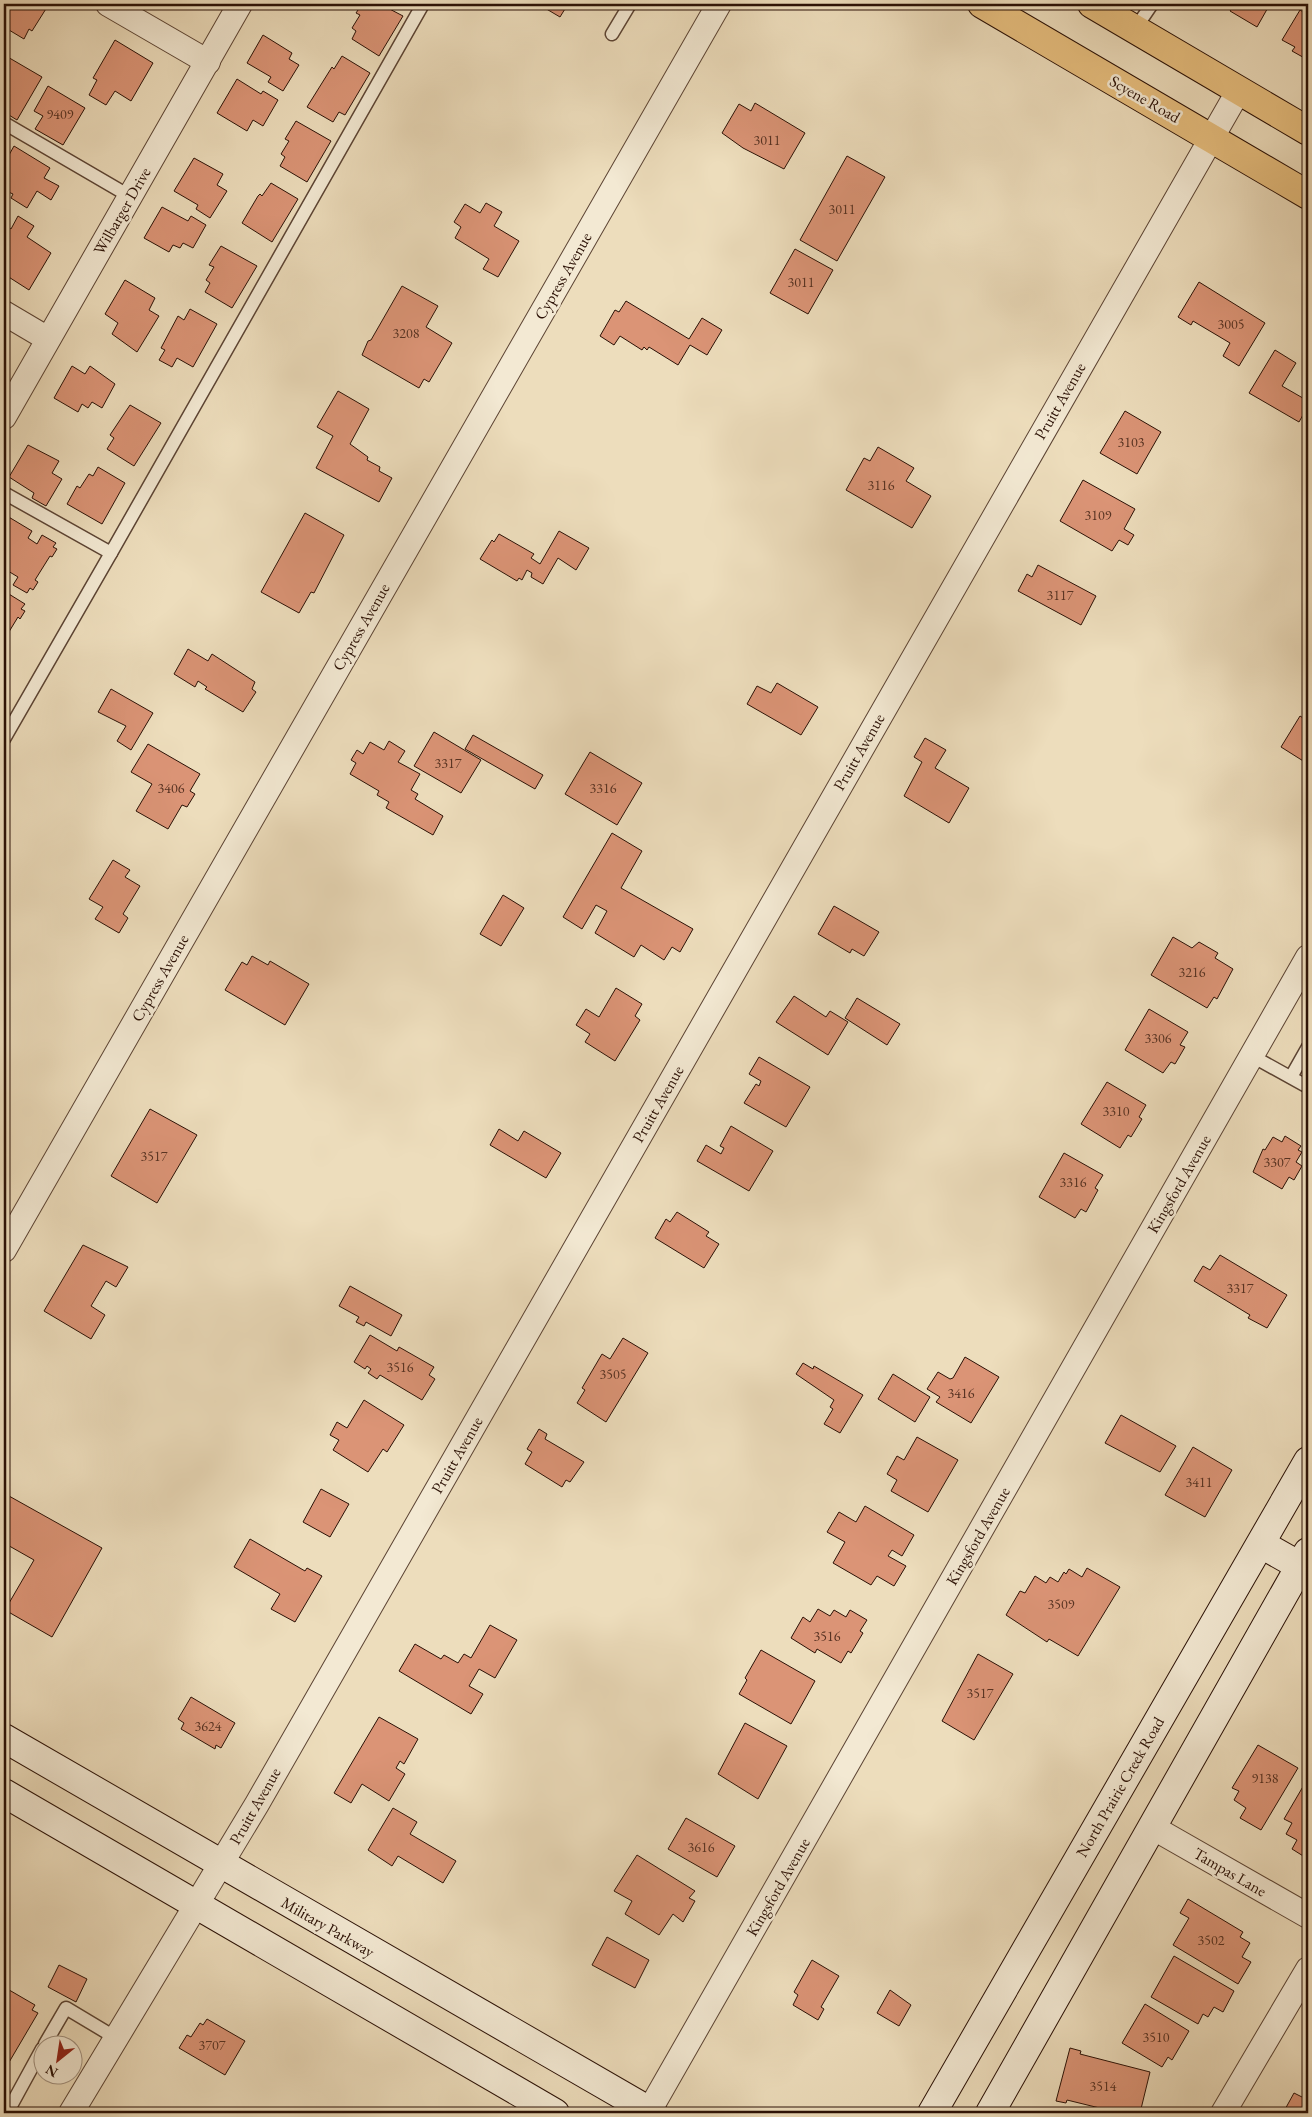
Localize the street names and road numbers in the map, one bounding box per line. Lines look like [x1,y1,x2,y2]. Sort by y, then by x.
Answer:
street label: Scyene Road [1106,70,1185,128]
street label: Wilbarger Drive [88,163,156,259]
street label: Cypress Avenue [529,228,597,324]
street label: Pruitt Avenue [1029,359,1091,443]
street label: Cypress Avenue [327,579,395,675]
street label: Pruitt Avenue [828,710,890,794]
street label: Cypress Avenue [126,930,194,1026]
street label: Pruitt Avenue [627,1062,689,1146]
street label: Kingsford Avenue [1142,1131,1216,1237]
street label: Pruitt Avenue [426,1413,488,1497]
street label: Kingsford Avenue [941,1483,1015,1589]
street label: North Prairie Creek Road [1071,1712,1169,1861]
street label: Pruitt Avenue [224,1764,286,1848]
street label: Kingsford Avenue [741,1834,815,1940]
street label: Tampas Lane [1190,1843,1270,1901]
street label: Military Parkway [278,1892,379,1963]

